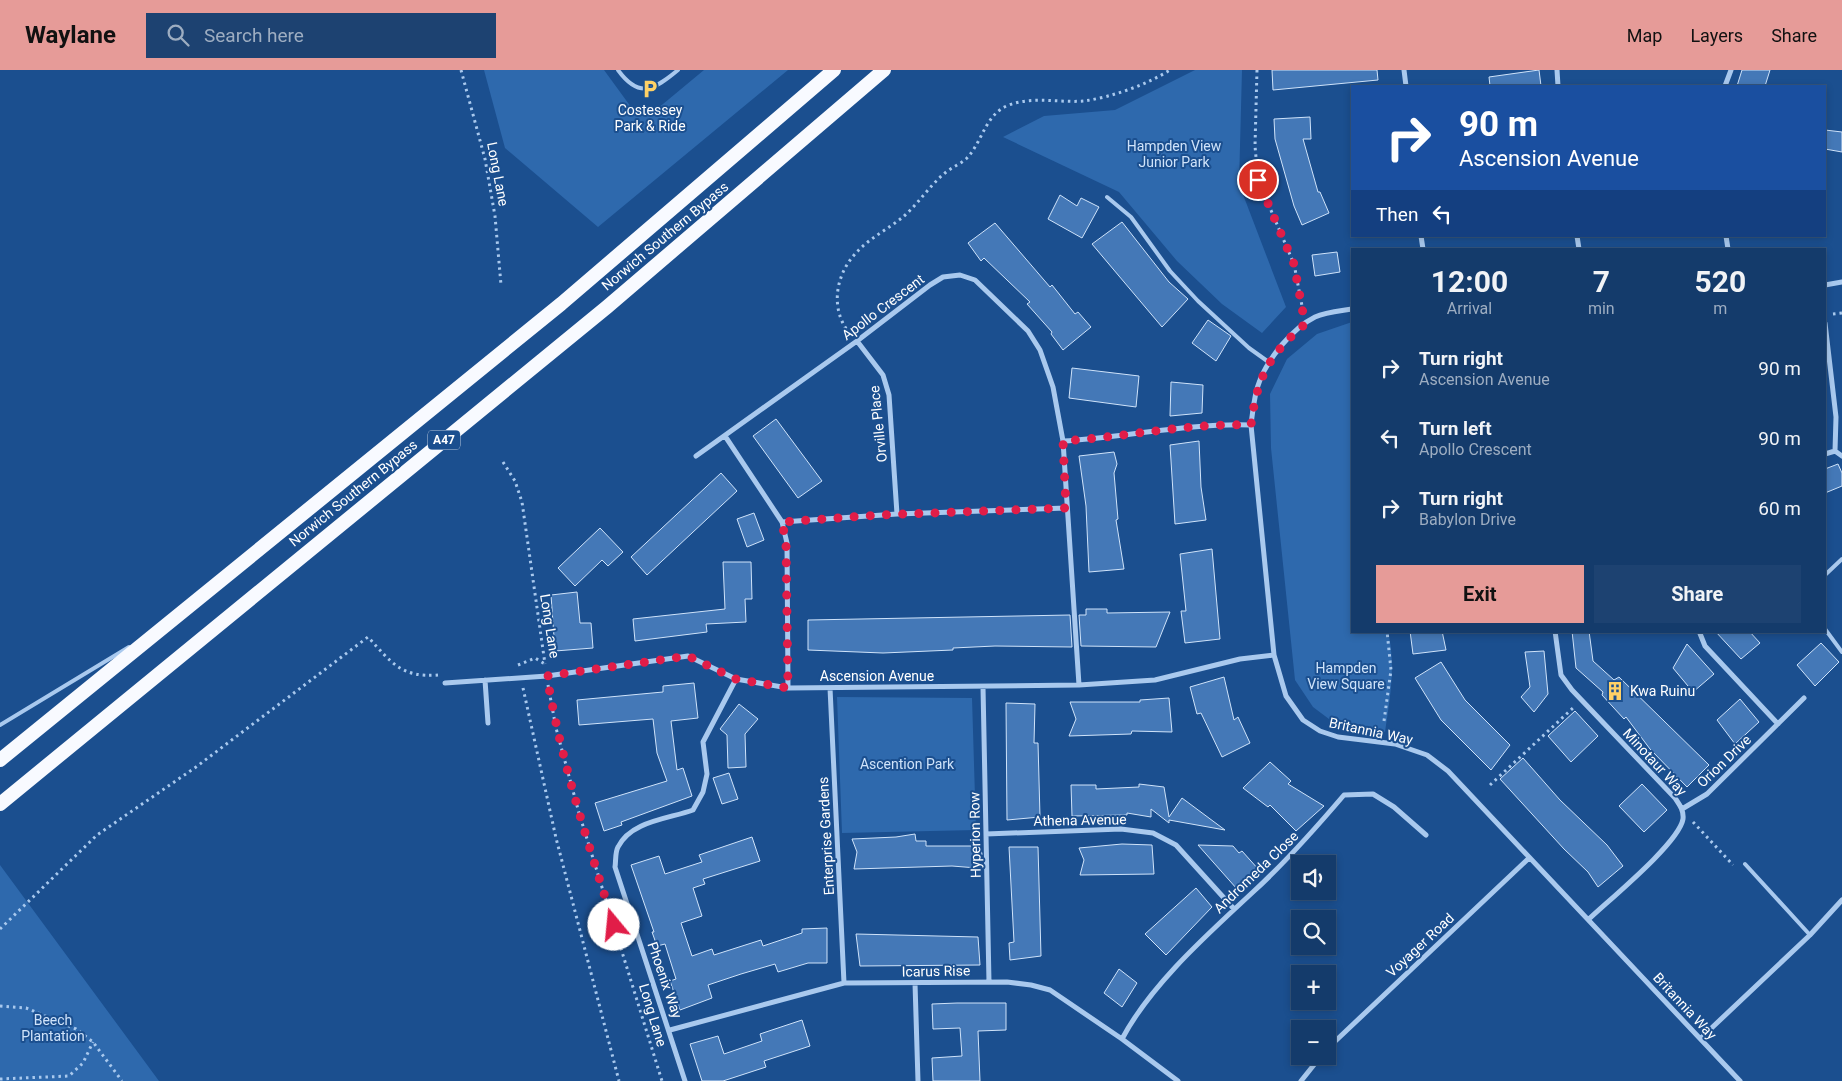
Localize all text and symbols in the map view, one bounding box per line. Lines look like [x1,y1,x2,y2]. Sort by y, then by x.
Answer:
search box [146,13,496,58]
text: Waylane [25,21,116,49]
icon: search [164,21,192,49]
text: Search here [204,24,304,47]
text: Map [1627,25,1662,46]
text: Layers [1690,25,1743,46]
text: Share [1771,25,1817,46]
parking icon: Costessey Park & Ride [639,78,661,100]
place label: Costessey Park & Ride [614,102,686,134]
text: 90 m [1459,104,1538,145]
icon: right [1376,105,1441,170]
park label: Hampden View Junior Park [1127,138,1222,170]
street label: Long Lane [484,141,512,207]
text: Ascension Avenue [1459,146,1639,171]
pin [1237,159,1279,201]
icon: arrive [1244,166,1272,194]
street label: Norwich Southern Bypass [598,178,732,294]
icon: left [1428,200,1456,228]
text: Then [1376,203,1418,226]
text: 12:00 [1431,264,1508,299]
text: 7 [1593,264,1610,299]
text: 520 [1695,264,1746,299]
street label: Apollo Crescent [839,271,928,343]
text: Arrival [1447,299,1492,318]
text: min [1588,299,1615,318]
text: m [1713,299,1727,318]
text: Turn right [1419,347,1503,370]
icon: right [1376,354,1404,382]
text: 90 m [1758,357,1801,380]
text: Ascension Avenue [1419,370,1550,389]
street label: Orville Place [866,385,890,463]
text: Turn left [1419,417,1492,440]
icon: left [1376,424,1404,452]
text: 90 m [1758,427,1801,450]
road number: A47 [428,430,460,450]
street label: Norwich Southern Bypass [286,436,420,550]
text: Apollo Crescent [1419,440,1532,459]
text: Turn right [1419,487,1503,510]
icon: right [1376,494,1404,522]
text: 60 m [1758,497,1801,520]
text: Babylon Drive [1419,510,1516,529]
button: Exit [1376,565,1584,623]
button: Share [1594,565,1801,623]
street label: Long Lane [537,593,563,659]
park label: Hampden View Square [1307,660,1385,692]
street label: Ascension Avenue [820,668,934,684]
building icon: Kwa Ruinu [1604,680,1626,702]
place label: Kwa Ruinu [1630,683,1695,699]
street label: Britannia Way [1328,714,1415,748]
street label: Minotaur Way [1620,725,1690,799]
street label: Orion Drive [1694,731,1754,791]
park label: Ascention Park [860,756,955,772]
street label: Enterprise Gardens [815,776,837,896]
street label: Hyperion Row [966,791,984,878]
street label: Athena Avenue [1033,811,1127,829]
street label: Andromeda Close [1210,828,1302,916]
map controls [1291,855,1336,1065]
button: sound [1291,855,1336,900]
position arrow [587,898,639,950]
button: search [1291,910,1336,955]
street label: Voyager Road [1383,910,1457,980]
street label: Phoenix Way [644,940,686,1021]
street label: Icarus Rise [902,962,970,980]
button: + [1291,965,1336,1010]
street label: Britannia Way [1650,969,1720,1043]
street label: Long Lane [636,982,670,1048]
park label: Beech Plantation [21,1012,85,1044]
button: − [1291,1020,1336,1065]

